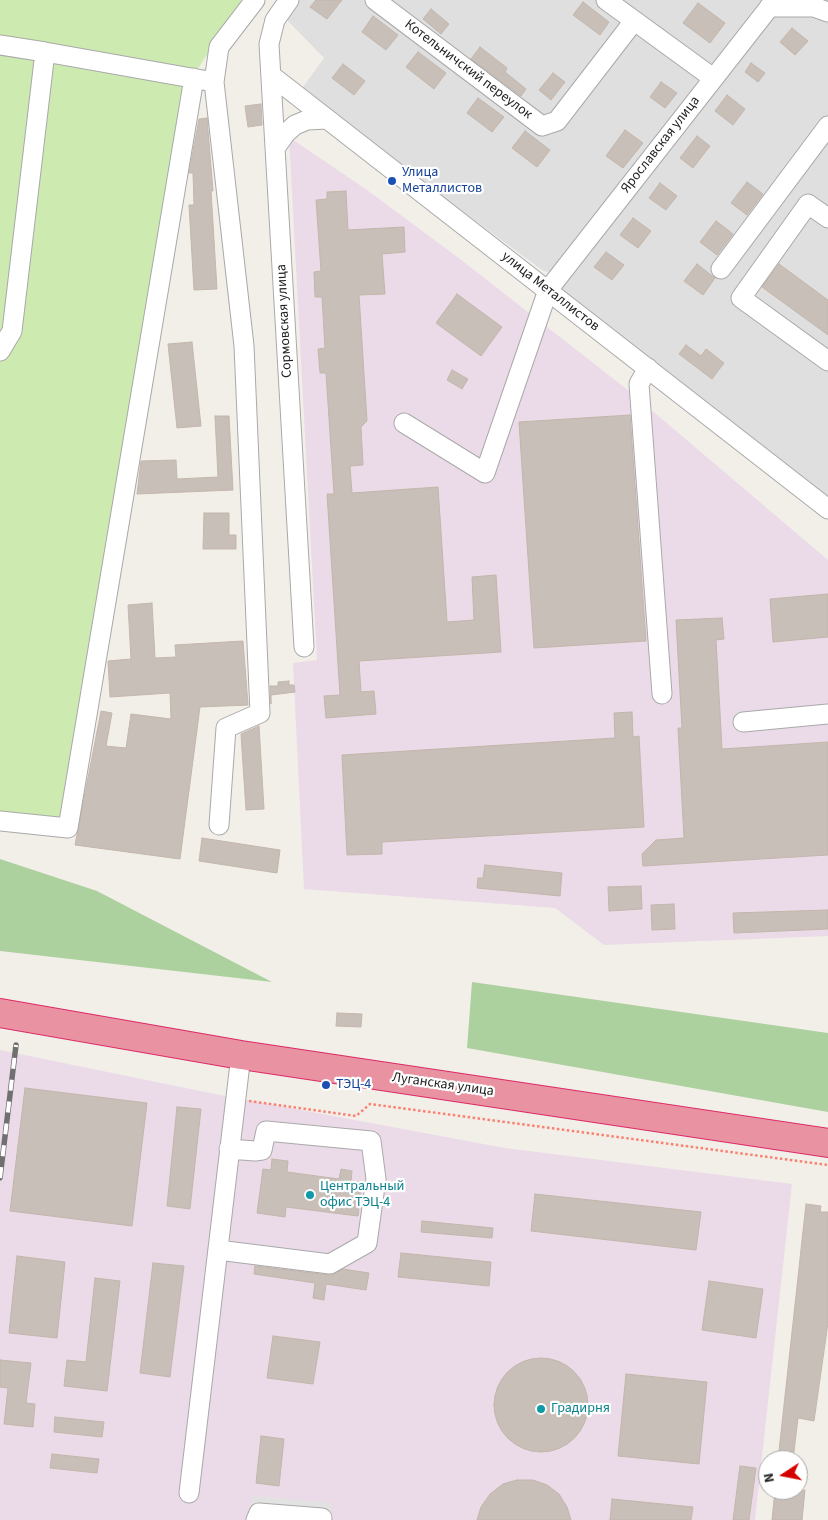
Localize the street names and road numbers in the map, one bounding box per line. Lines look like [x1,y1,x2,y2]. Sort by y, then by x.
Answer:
street label: Котельничский переулок [401,16,535,124]
street label: Ярославская улица [618,93,704,197]
street label: улица Металлистов [498,249,602,335]
street label: Сормовская улица [274,264,296,378]
street label: Луганская улица [391,1070,495,1100]

